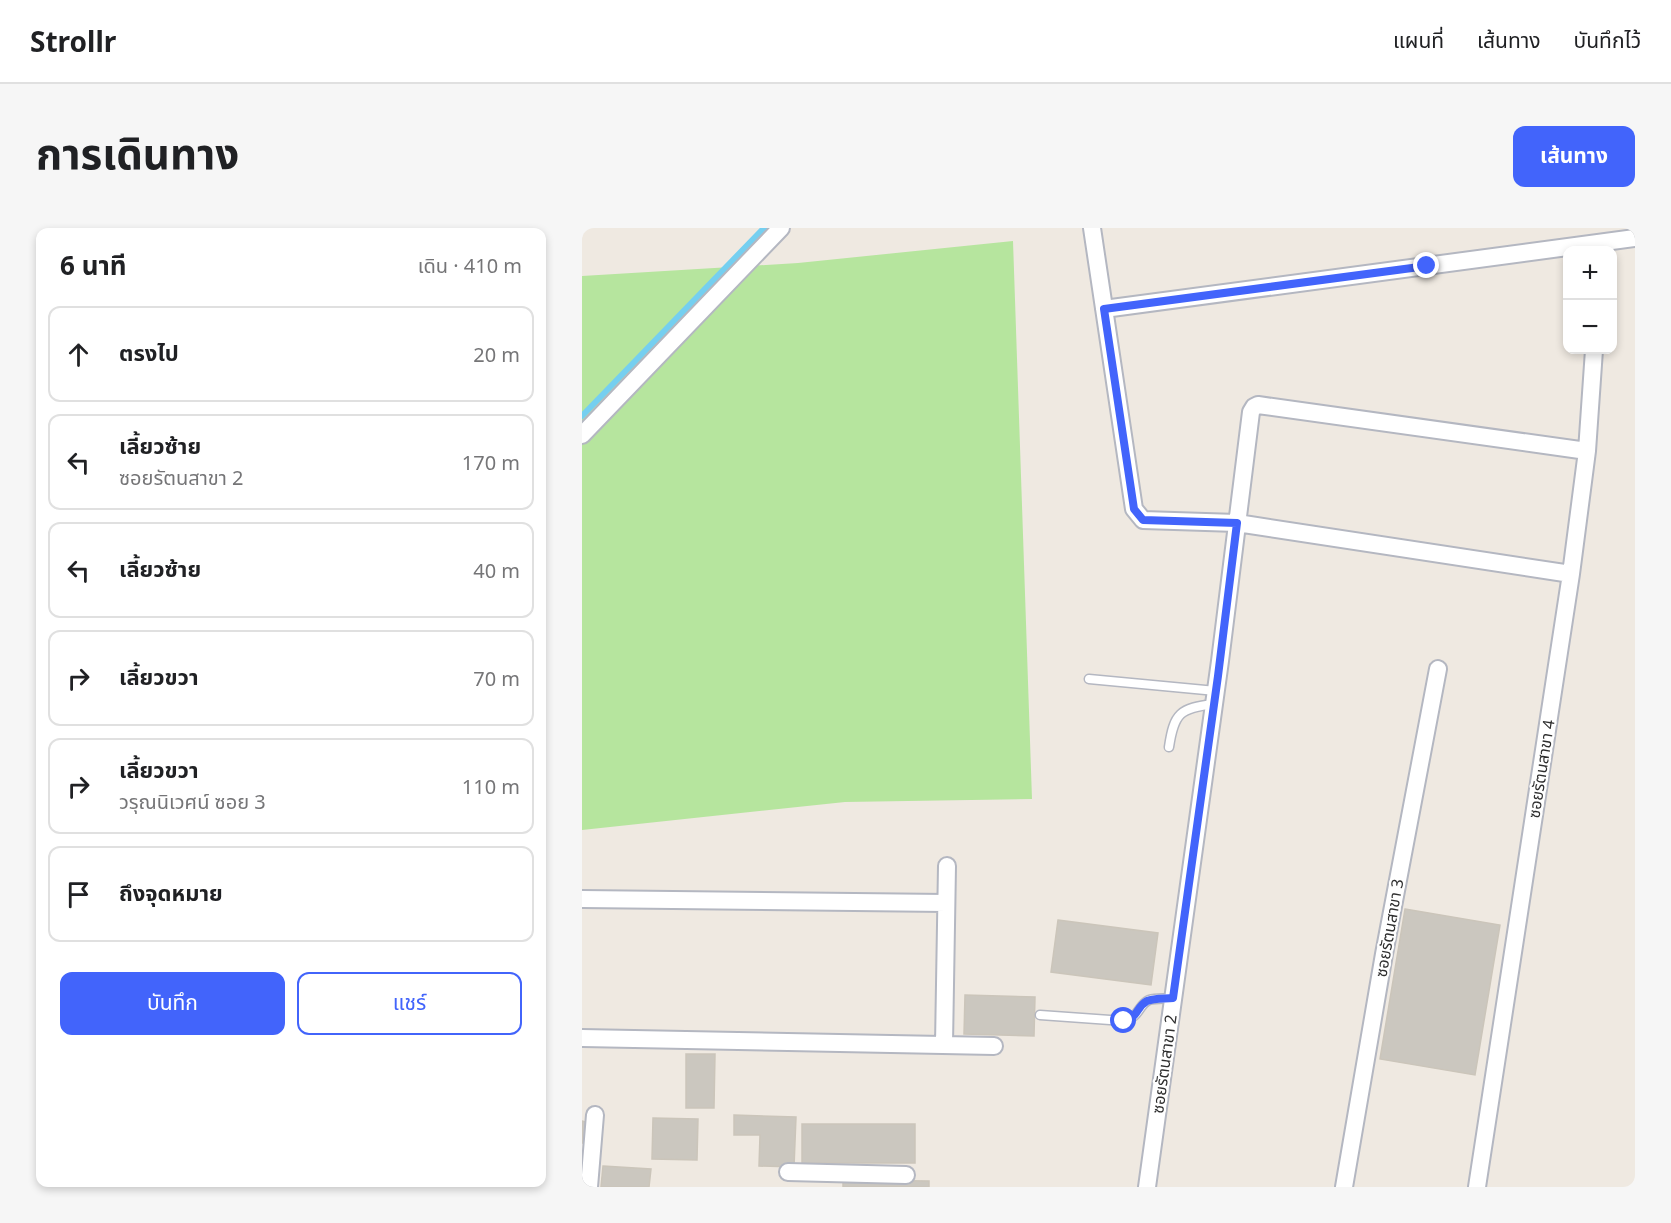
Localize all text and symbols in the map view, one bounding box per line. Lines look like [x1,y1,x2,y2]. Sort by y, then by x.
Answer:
text: Strollr [30,22,116,60]
text: แผนที่ [1393,26,1444,54]
text: เส้นทาง [1477,26,1541,54]
text: บันทึกไว้ [1574,26,1641,54]
text: การเดินทาง [36,124,239,181]
button: เส้นทาง [1513,126,1635,187]
map controls [1563,246,1617,354]
button: + [1563,246,1617,300]
text: 6 นาที [60,247,126,283]
text: เดิน · 410 m [418,252,522,279]
route end [1413,252,1439,278]
button: − [1563,300,1617,354]
text: ตรงไป [119,337,179,367]
icon: ahead [62,338,95,371]
text: 20 m [473,341,520,368]
text: เลี้ยวซ้าย [119,430,201,460]
icon: left [62,446,95,479]
text: 170 m [462,449,520,476]
text: ซอยรัตนสาขา 2 [119,464,243,491]
text: เลี้ยวซ้าย [119,553,201,583]
icon: left [62,554,95,587]
text: 40 m [473,557,520,584]
text: เลี้ยวขวา [119,661,199,691]
icon: right [62,662,95,695]
text: 70 m [473,665,520,692]
street label: ซอยรัตนสาขา 4 [1522,718,1560,820]
text: เลี้ยวขวา [119,754,199,784]
icon: right [62,770,95,803]
text: 110 m [462,773,520,800]
text: วรุณนิเวศน์ ซอย 3 [119,788,266,815]
text: ถึงจุดหมาย [119,877,223,907]
street label: ซอยรัตนสาขา 3 [1370,877,1408,979]
icon: arrive [62,878,95,911]
button: บันทึก [60,972,285,1035]
button: แชร์ [297,972,522,1035]
route start [1110,1007,1136,1033]
street label: ซอยรัตนสาขา 2 [1146,1013,1182,1115]

